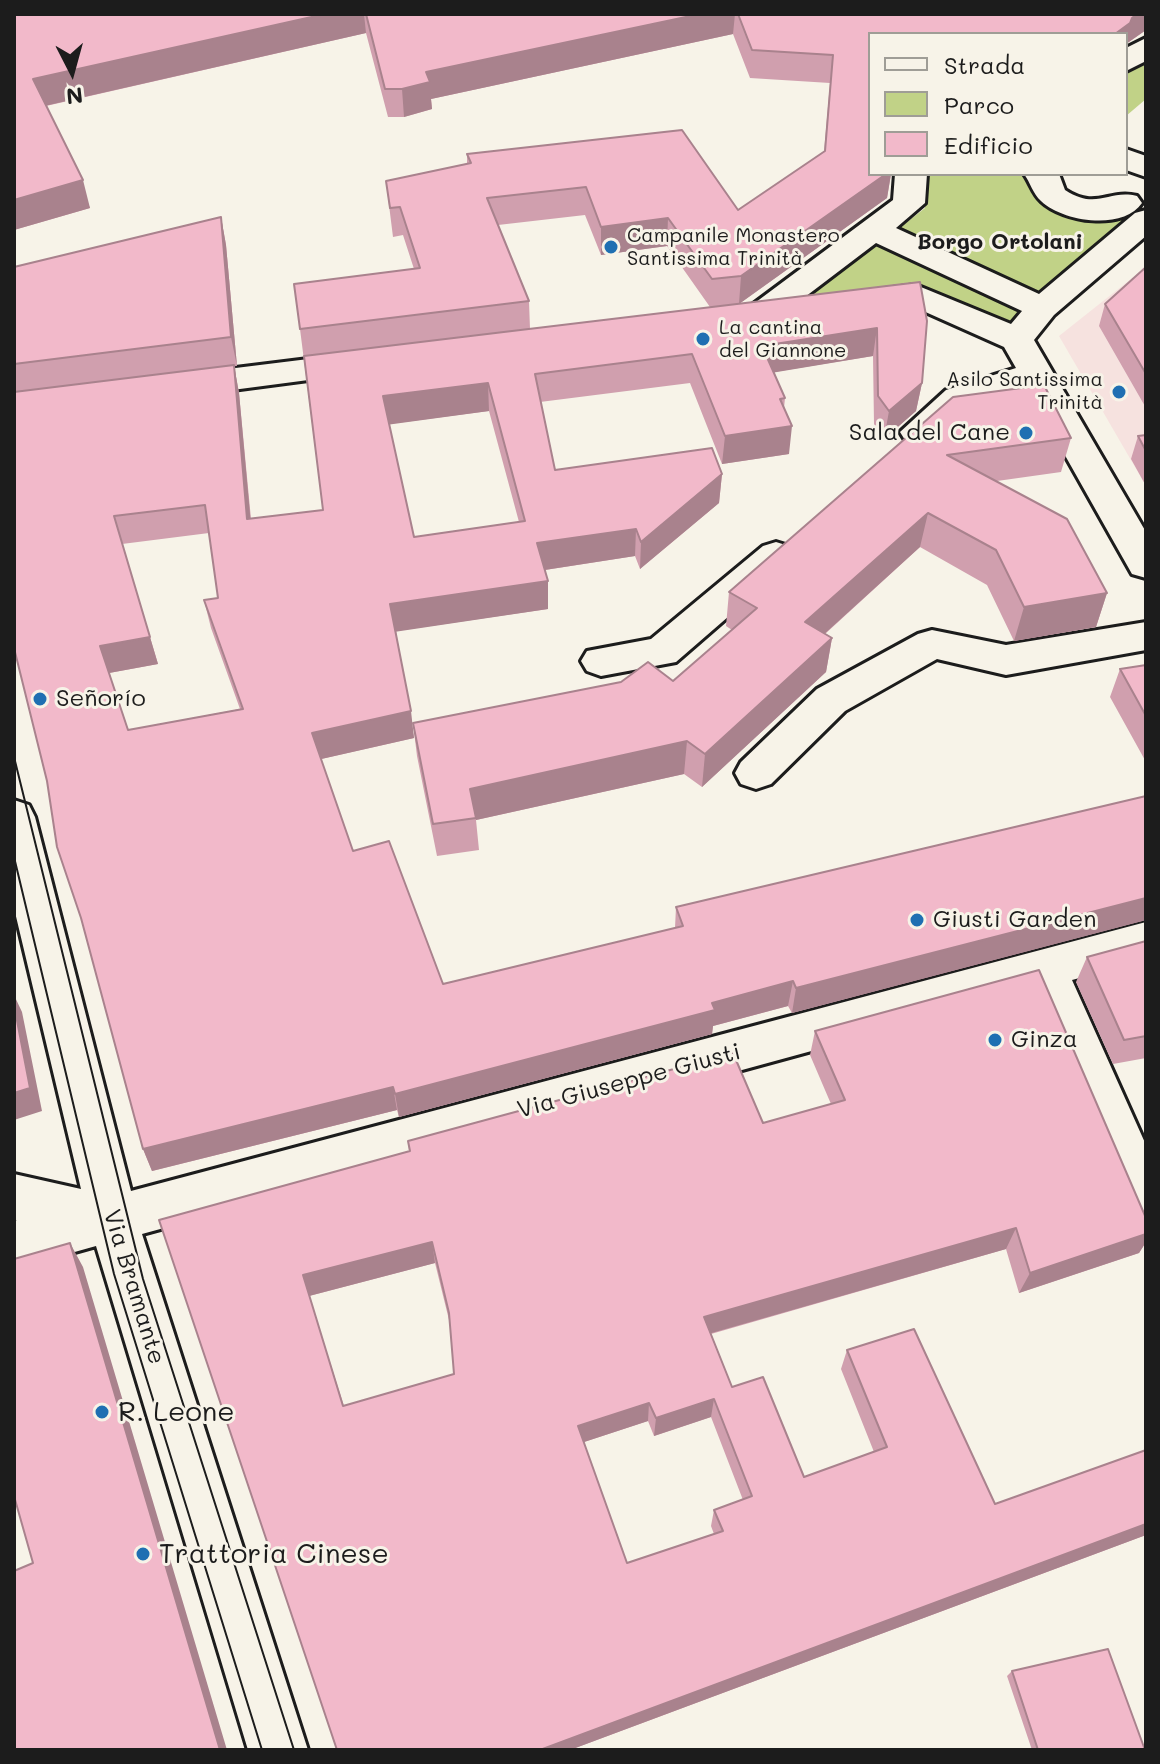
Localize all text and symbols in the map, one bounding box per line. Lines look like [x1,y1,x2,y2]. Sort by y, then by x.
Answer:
north arrow [32,32,112,112]
legend [868,32,1128,176]
text: Strada [944,49,1025,80]
text: N [65,81,84,112]
text: Parco [944,89,1014,120]
text: Edificio [944,129,1033,160]
place label: Campanile Monastero Santissima Trinità [627,224,840,271]
district label: Borgo Ortolani [917,229,1083,255]
marker: Campanile Monastero Santissima Trinità [602,238,620,256]
place label: La cantina del Giannone [719,316,846,363]
marker: La cantina del Giannone [694,330,712,348]
place label: Asilo Santissima Trinità [946,368,1103,415]
marker: Asilo Santissima Trinità [1110,383,1128,401]
place label: Sala del Cane [849,419,1010,447]
marker: Sala del Cane [1017,424,1035,442]
place label: Señorío [56,685,146,713]
marker: Señorío [31,690,49,708]
place label: Giusti Garden [933,906,1097,934]
marker: Giusti Garden [908,911,926,929]
place label: Ginza [1011,1026,1078,1054]
marker: Ginza [986,1031,1004,1049]
street label: Via Giuseppe Giusti [514,1037,744,1125]
street label: Via Bramante [97,1206,171,1368]
place label: R. Leone [118,1395,235,1429]
marker: R. Leone [93,1403,111,1421]
place label: Trattoria Cinese [159,1537,389,1571]
marker: Trattoria Cinese [134,1545,152,1563]

